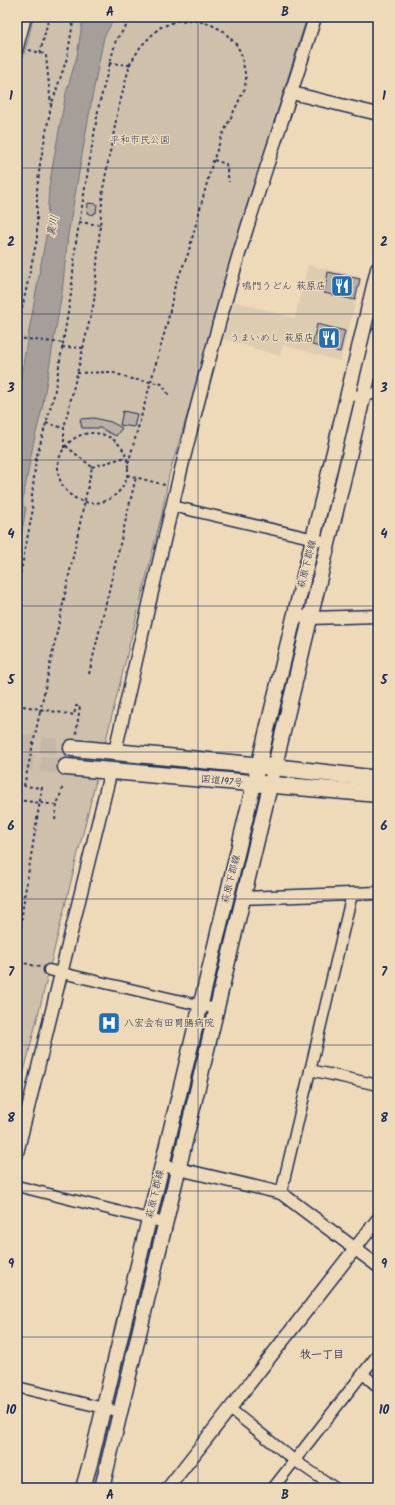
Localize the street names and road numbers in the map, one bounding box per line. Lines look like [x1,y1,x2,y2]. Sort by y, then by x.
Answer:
street label: 萩原下郡線 [293,538,321,590]
street label: 国道197号 [200,771,244,791]
street label: 萩原下郡線 [217,853,245,905]
street label: 萩原下郡線 [142,1168,168,1220]

